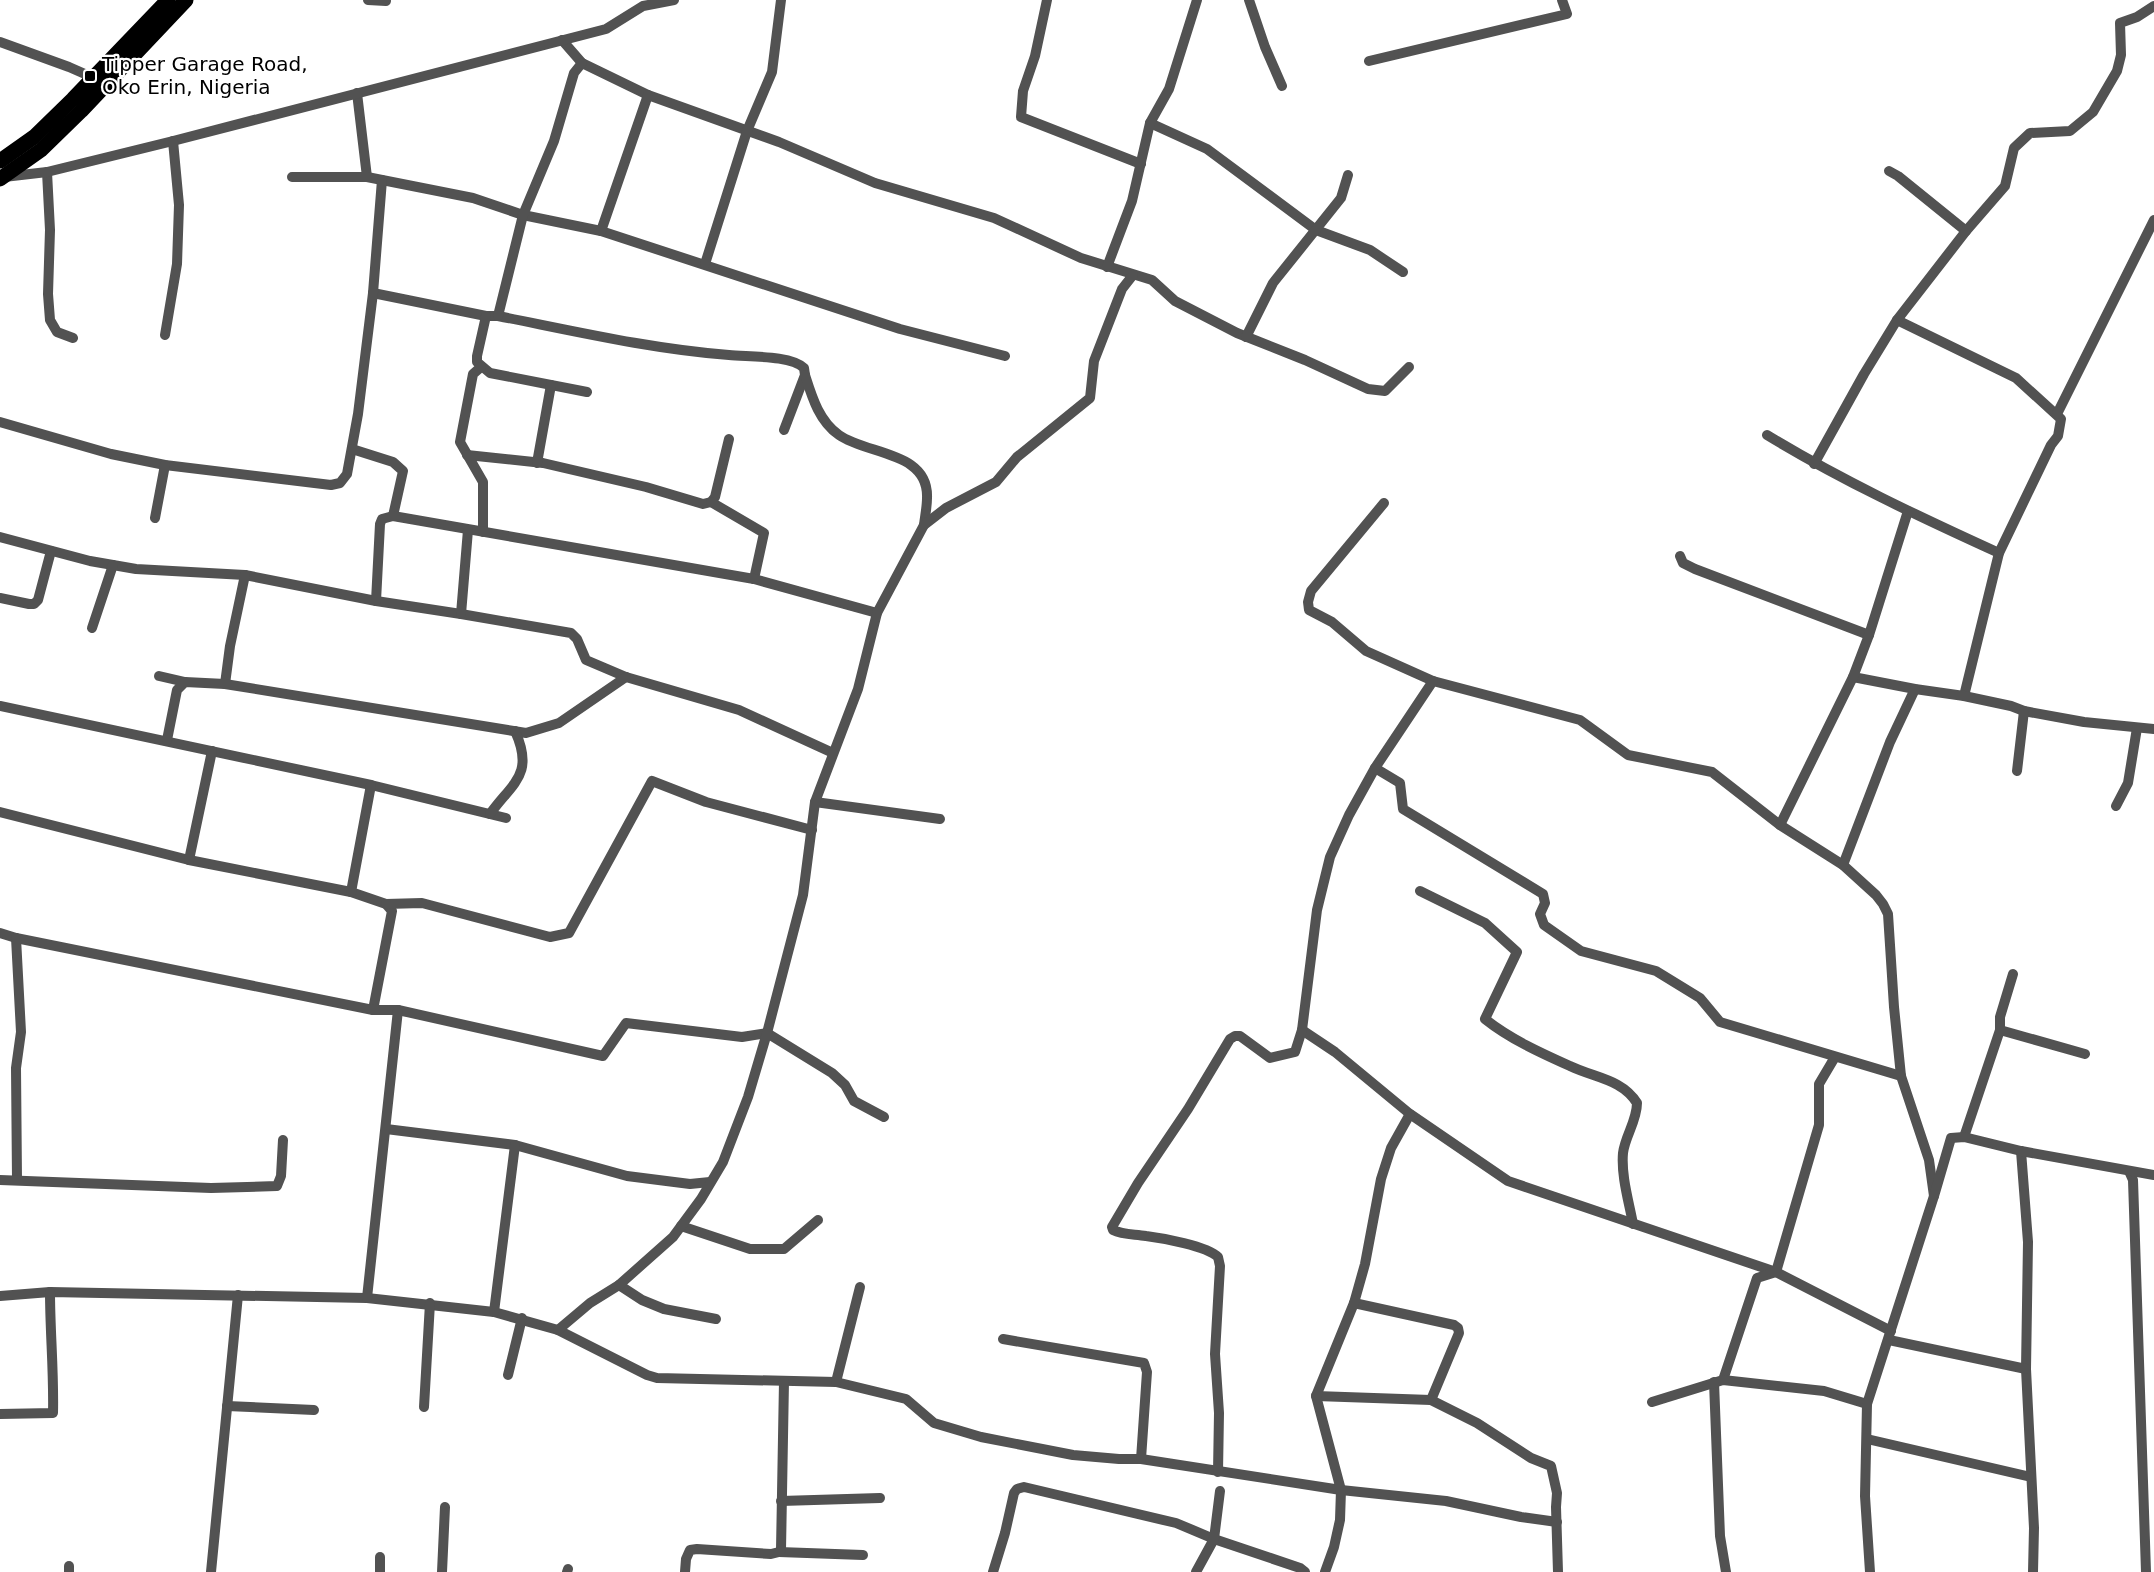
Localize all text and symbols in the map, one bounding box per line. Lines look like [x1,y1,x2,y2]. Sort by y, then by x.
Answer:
place label: Tipper Garage Road, Oko Erin, Nigeria [101,52,308,99]
marker: Tipper Garage Road, Oko Erin, Nigeria [83,69,97,83]

